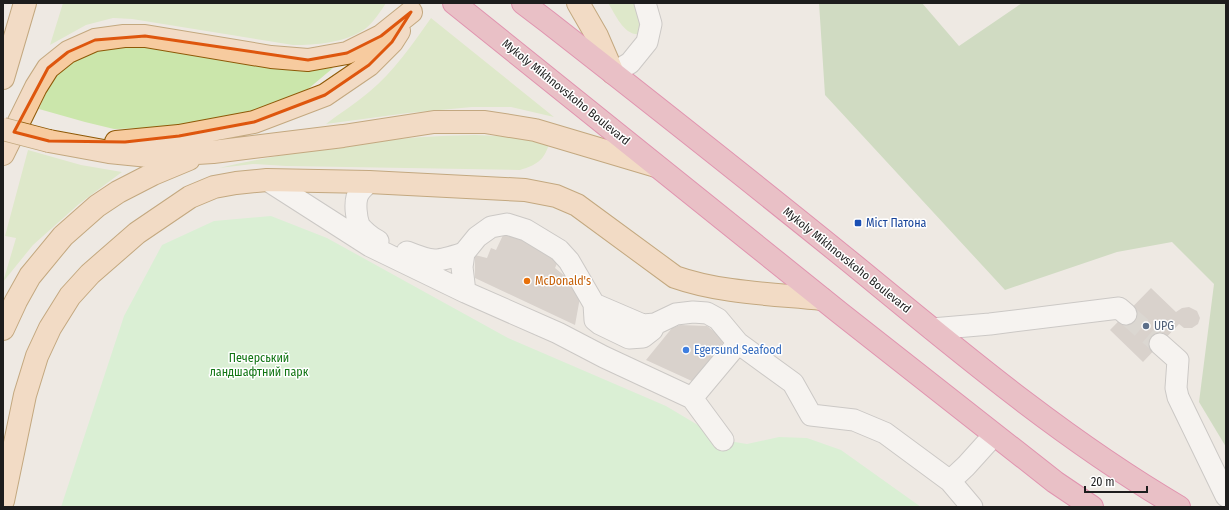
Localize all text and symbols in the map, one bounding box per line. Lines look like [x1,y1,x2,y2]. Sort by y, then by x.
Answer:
street label: Mykoly Mikhnovskoho Boulevard [499,36,633,148]
street label: Mykoly Mikhnovskoho Boulevard [780,204,914,316]
place label: Міст Патона [866,216,927,230]
marker: Міст Патона [853,218,863,228]
place label: McDonald's [535,274,591,288]
marker: McDonald's [522,276,532,286]
place label: UPG [1154,319,1174,333]
marker: UPG [1141,321,1151,331]
place label: Egersund Seafood [694,343,782,357]
marker: Egersund Seafood [681,345,691,355]
park label: Печерський ландшафтний парк [210,351,309,379]
scale bar [1085,468,1147,494]
text: 20 m [1091,475,1115,489]

